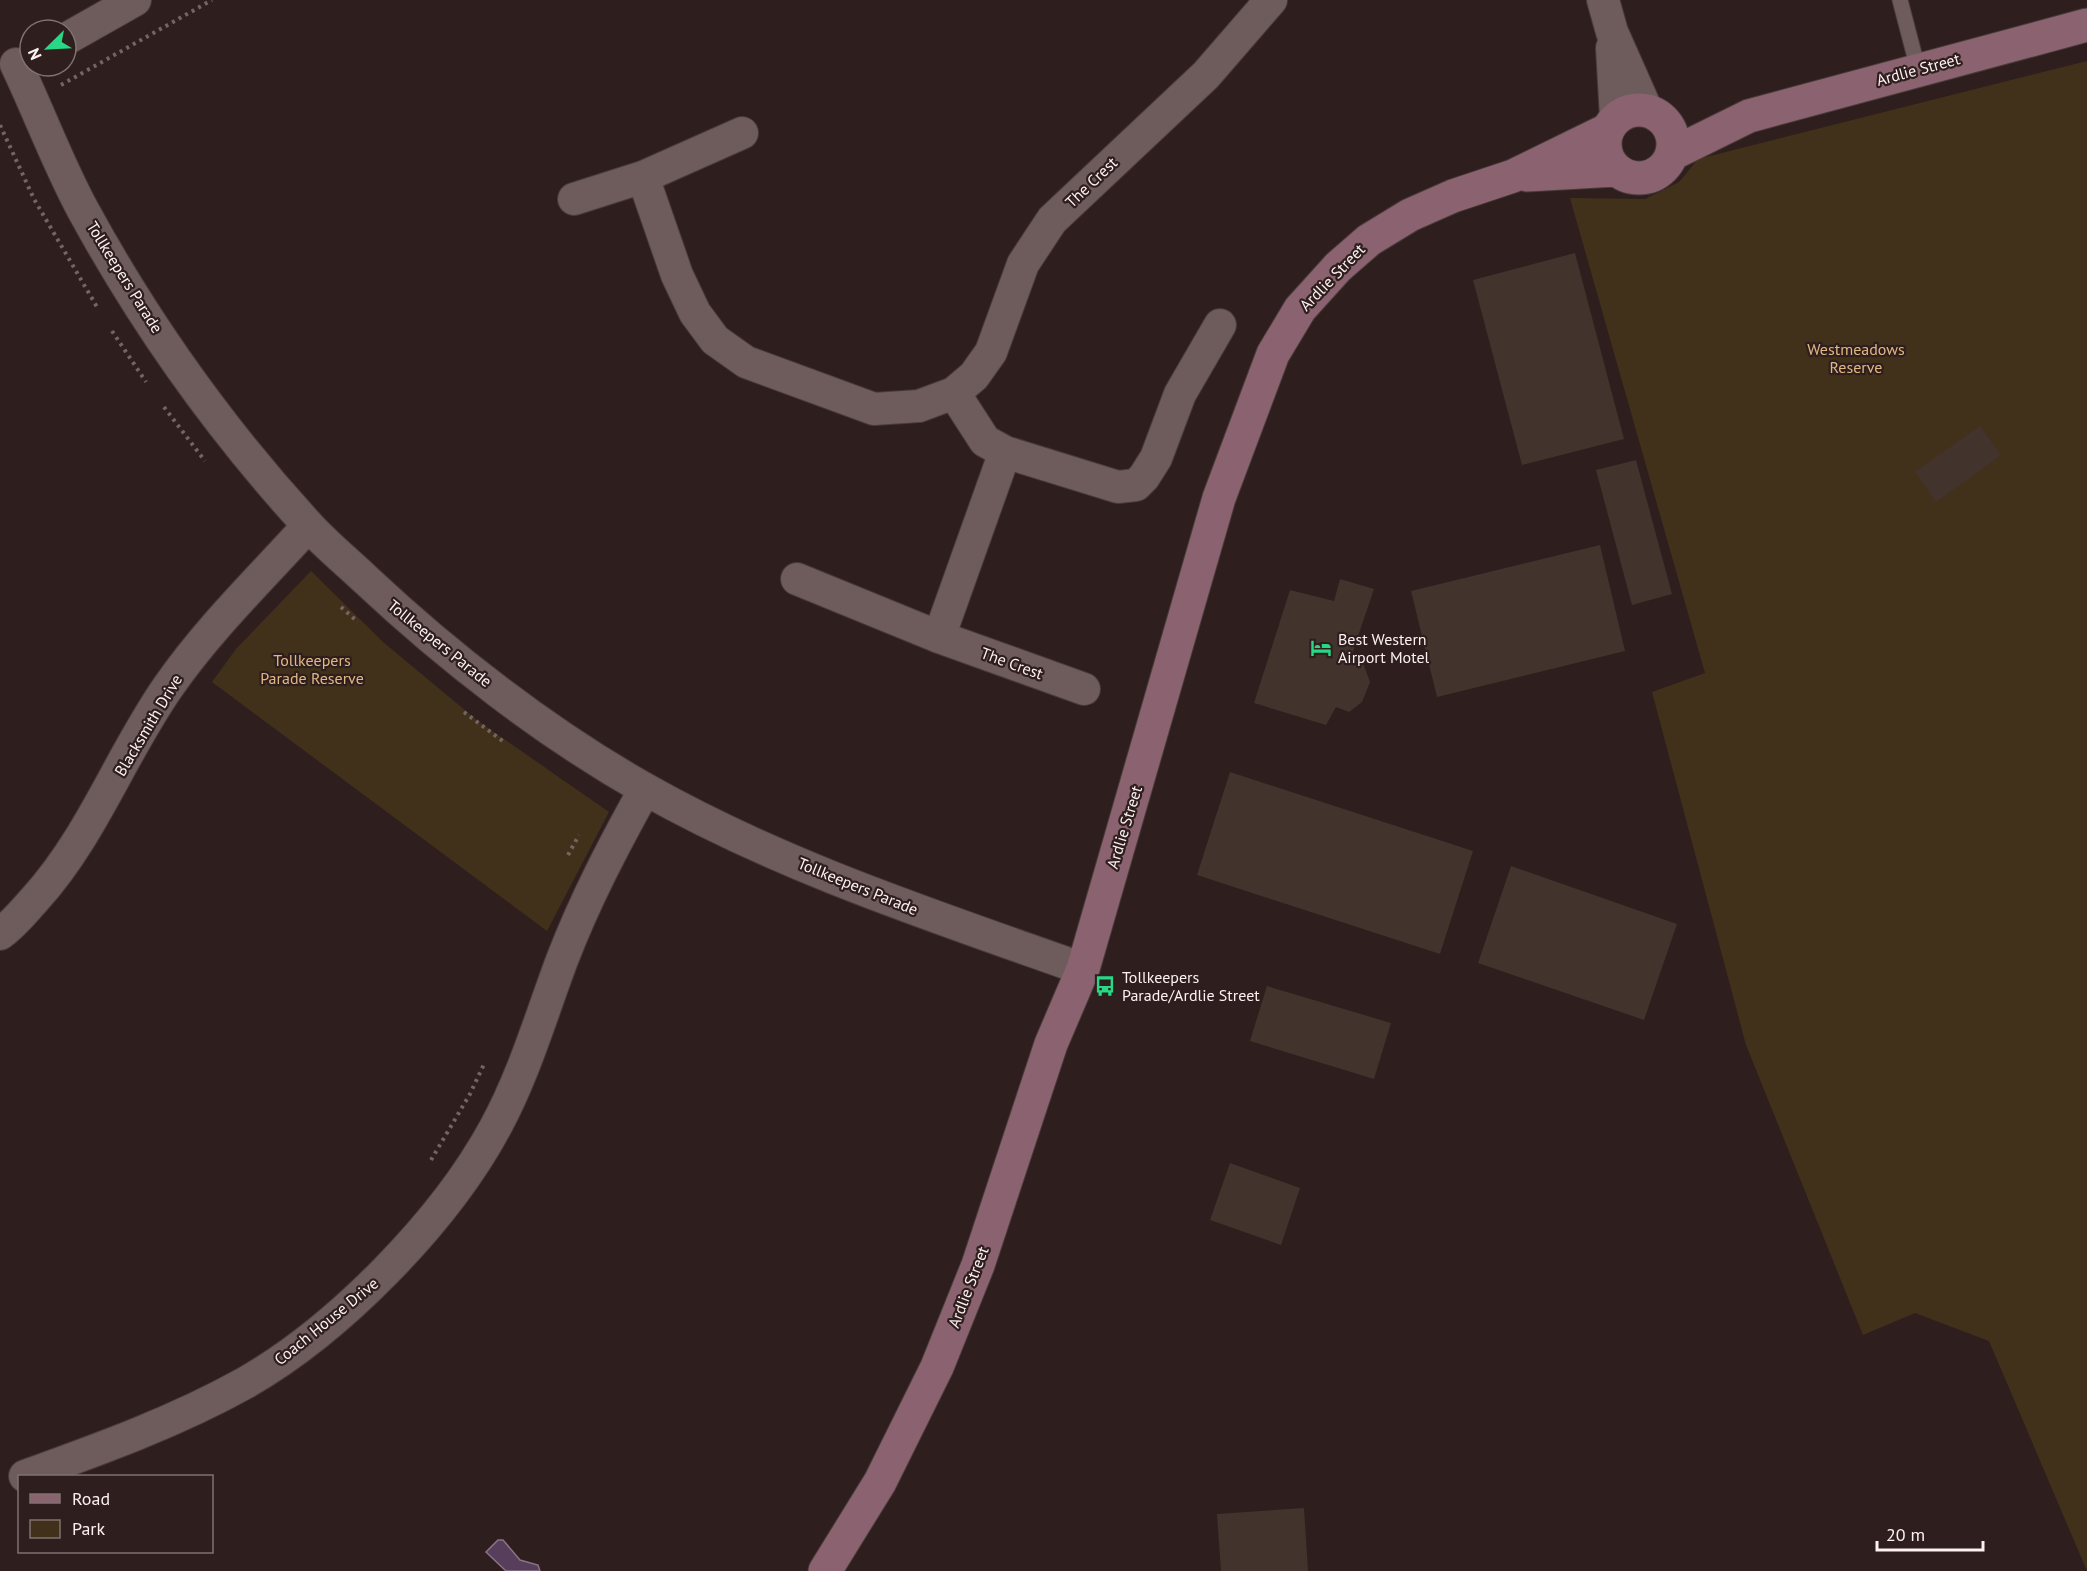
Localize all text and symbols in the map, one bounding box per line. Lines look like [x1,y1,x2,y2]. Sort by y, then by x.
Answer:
north arrow [18,18,78,78]
text: N [23,45,46,63]
street label: Ardlie Street [1874,48,1962,90]
street label: The Crest [1061,152,1122,212]
street label: Tollkeepers Parade [83,217,167,337]
street label: Ardlie Street [1295,239,1369,315]
park label: Westmeadows Reserve [1807,339,1905,377]
street label: Tollkeepers Parade [384,595,496,691]
place label: Best Western Airport Motel [1338,629,1430,667]
hotel icon: Best Western Airport Motel [1309,636,1333,660]
street label: The Crest [978,643,1046,684]
park label: Tollkeepers Parade Reserve [260,650,364,688]
street label: Blacksmith Drive [110,670,186,780]
street label: Ardlie Street [1102,783,1146,871]
street label: Tollkeepers Parade [795,853,921,919]
place label: Tollkeepers Parade/Ardlie Street [1122,967,1260,1005]
bus stop icon: Tollkeepers Parade/Ardlie Street [1093,974,1117,998]
street label: Ardlie Street [943,1243,993,1331]
street label: Coach House Drive [270,1273,382,1369]
legend [18,1475,213,1553]
text: Road [72,1487,110,1510]
scale bar [1877,1514,1984,1552]
text: Park [72,1517,105,1540]
text: 20 m [1886,1523,1925,1546]

